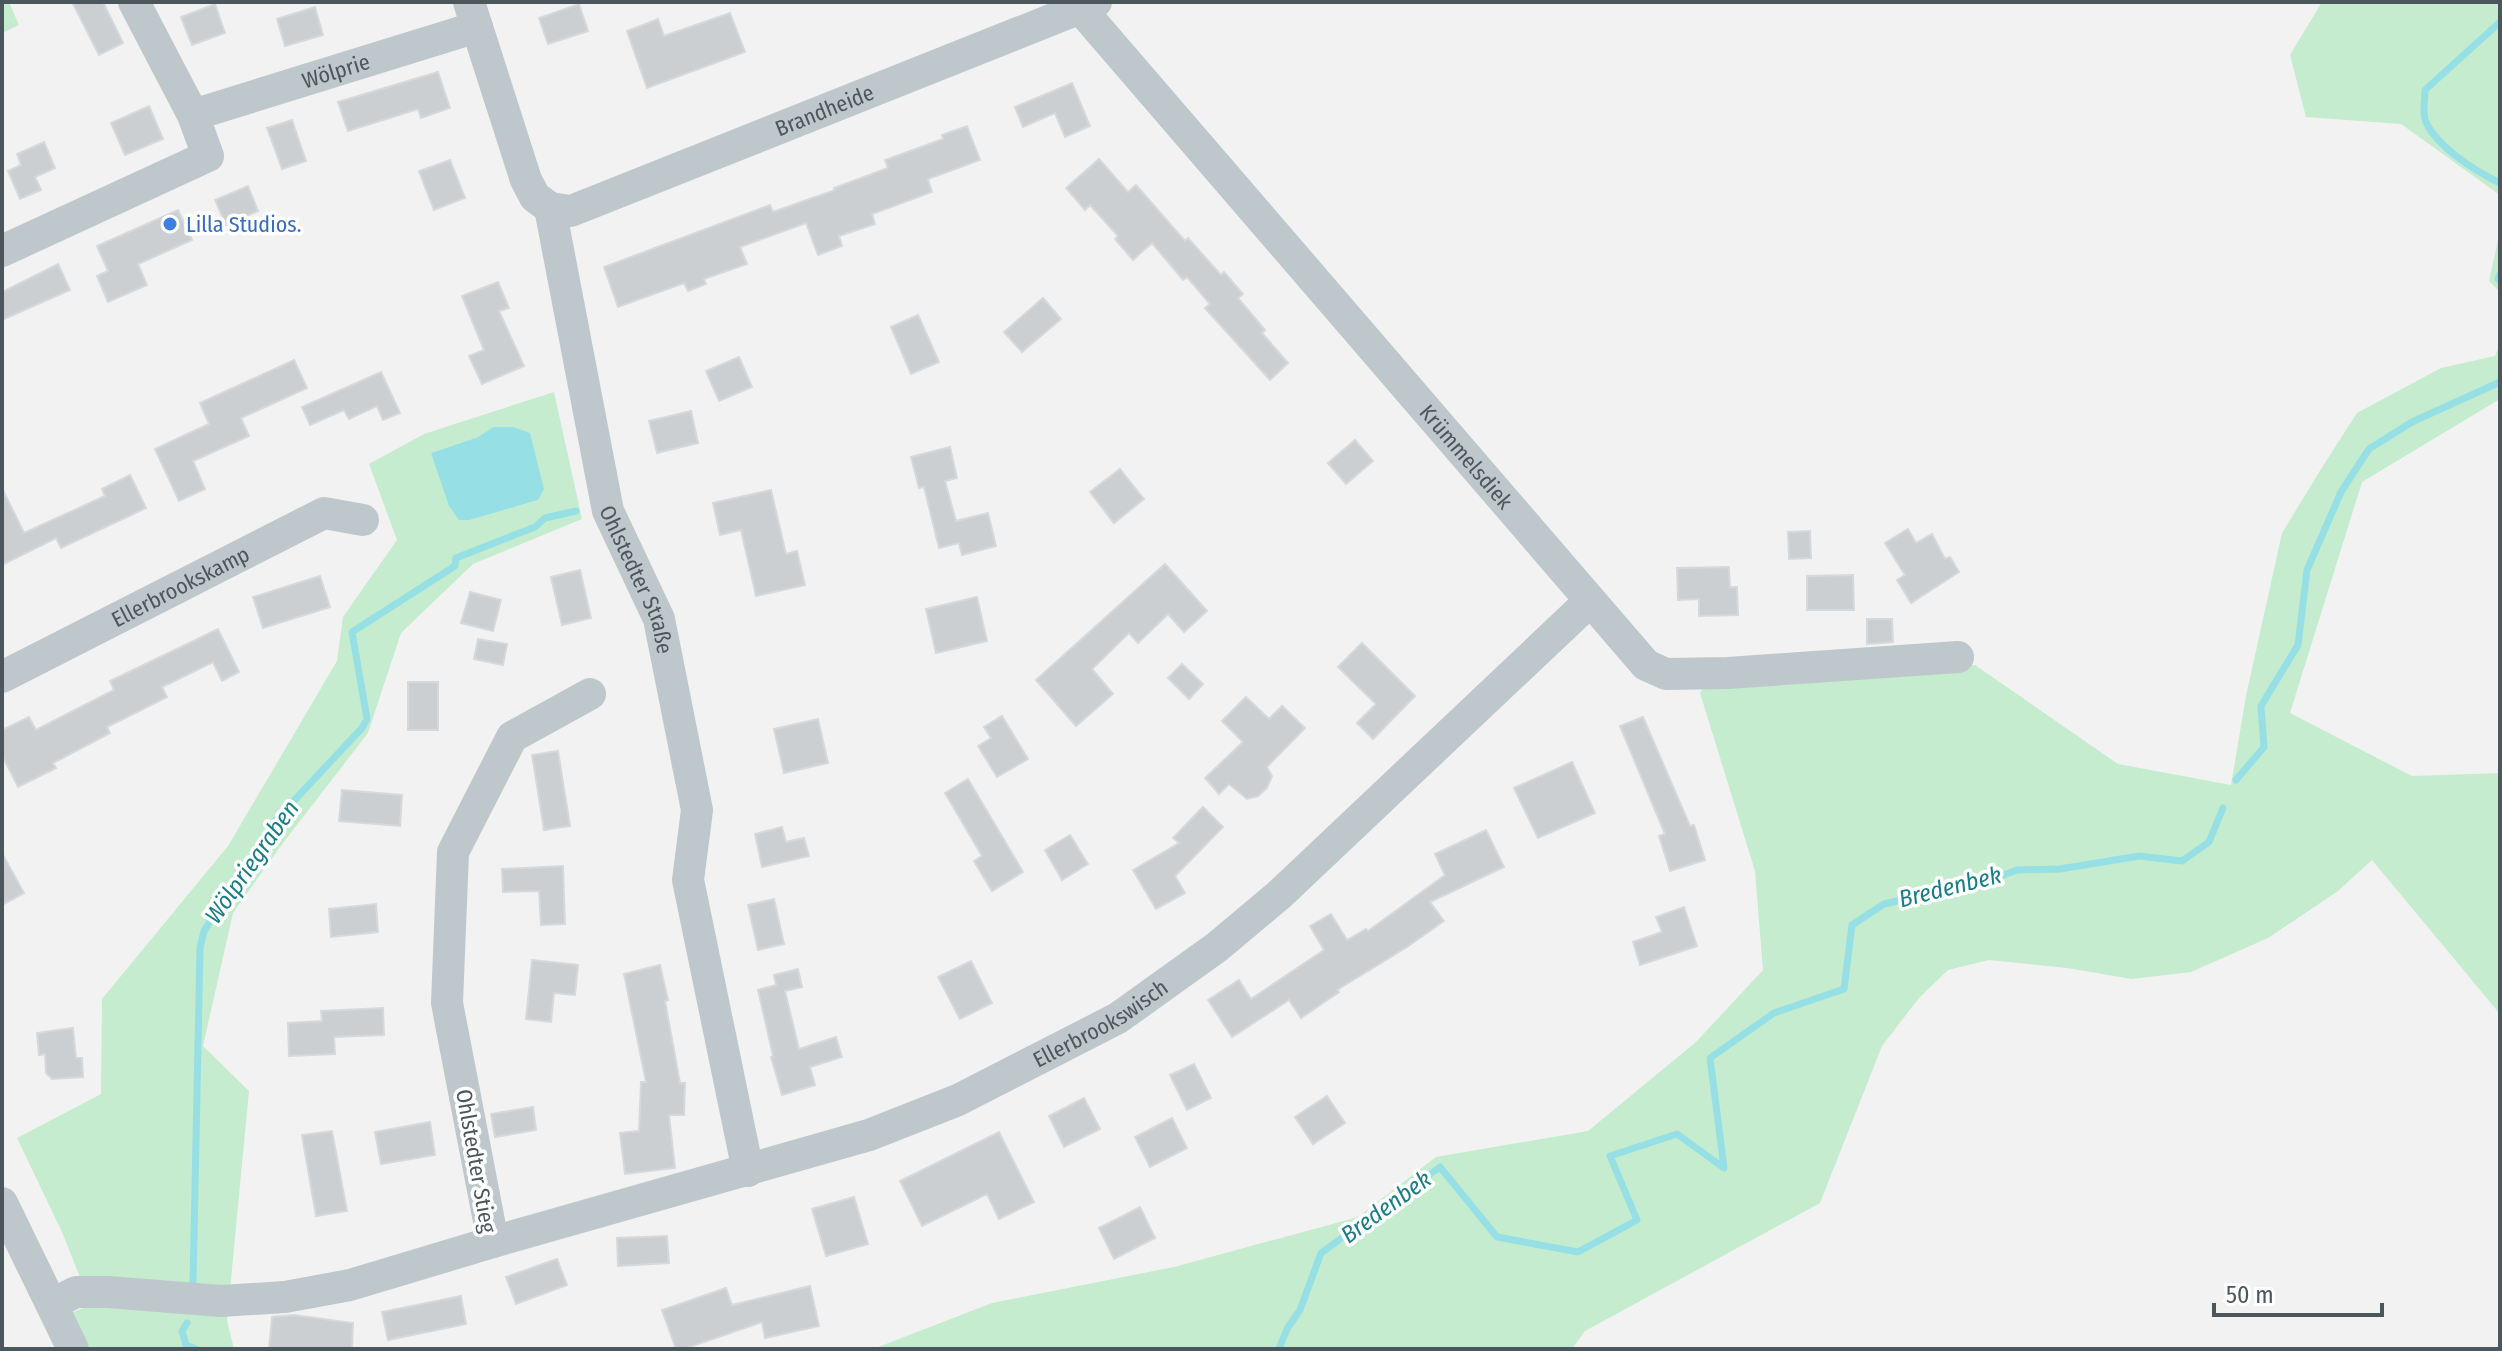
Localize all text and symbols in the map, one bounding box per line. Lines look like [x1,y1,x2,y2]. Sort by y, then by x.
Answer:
street label: Wölprie [299,48,373,94]
street label: Brandheide [771,78,878,142]
place label: Lilla Studios. [186,211,301,238]
marker: Lilla Studios. [161,215,179,233]
street label: Krümmelsdiek [1414,399,1519,515]
street label: Ohlstedter Straße [594,501,679,656]
street label: Ellerbrookskamp [107,540,254,633]
water label: Wölpriegraben [199,795,305,929]
water label: Bredenbek [1896,861,2004,913]
street label: Ellerbrookswisch [1028,973,1173,1073]
street label: Ohlstedter Stieg [450,1087,502,1236]
water label: Bredenbek [1335,1165,1437,1249]
scale bar [2214,1267,2382,1317]
text: 50 m [2226,1281,2274,1309]

